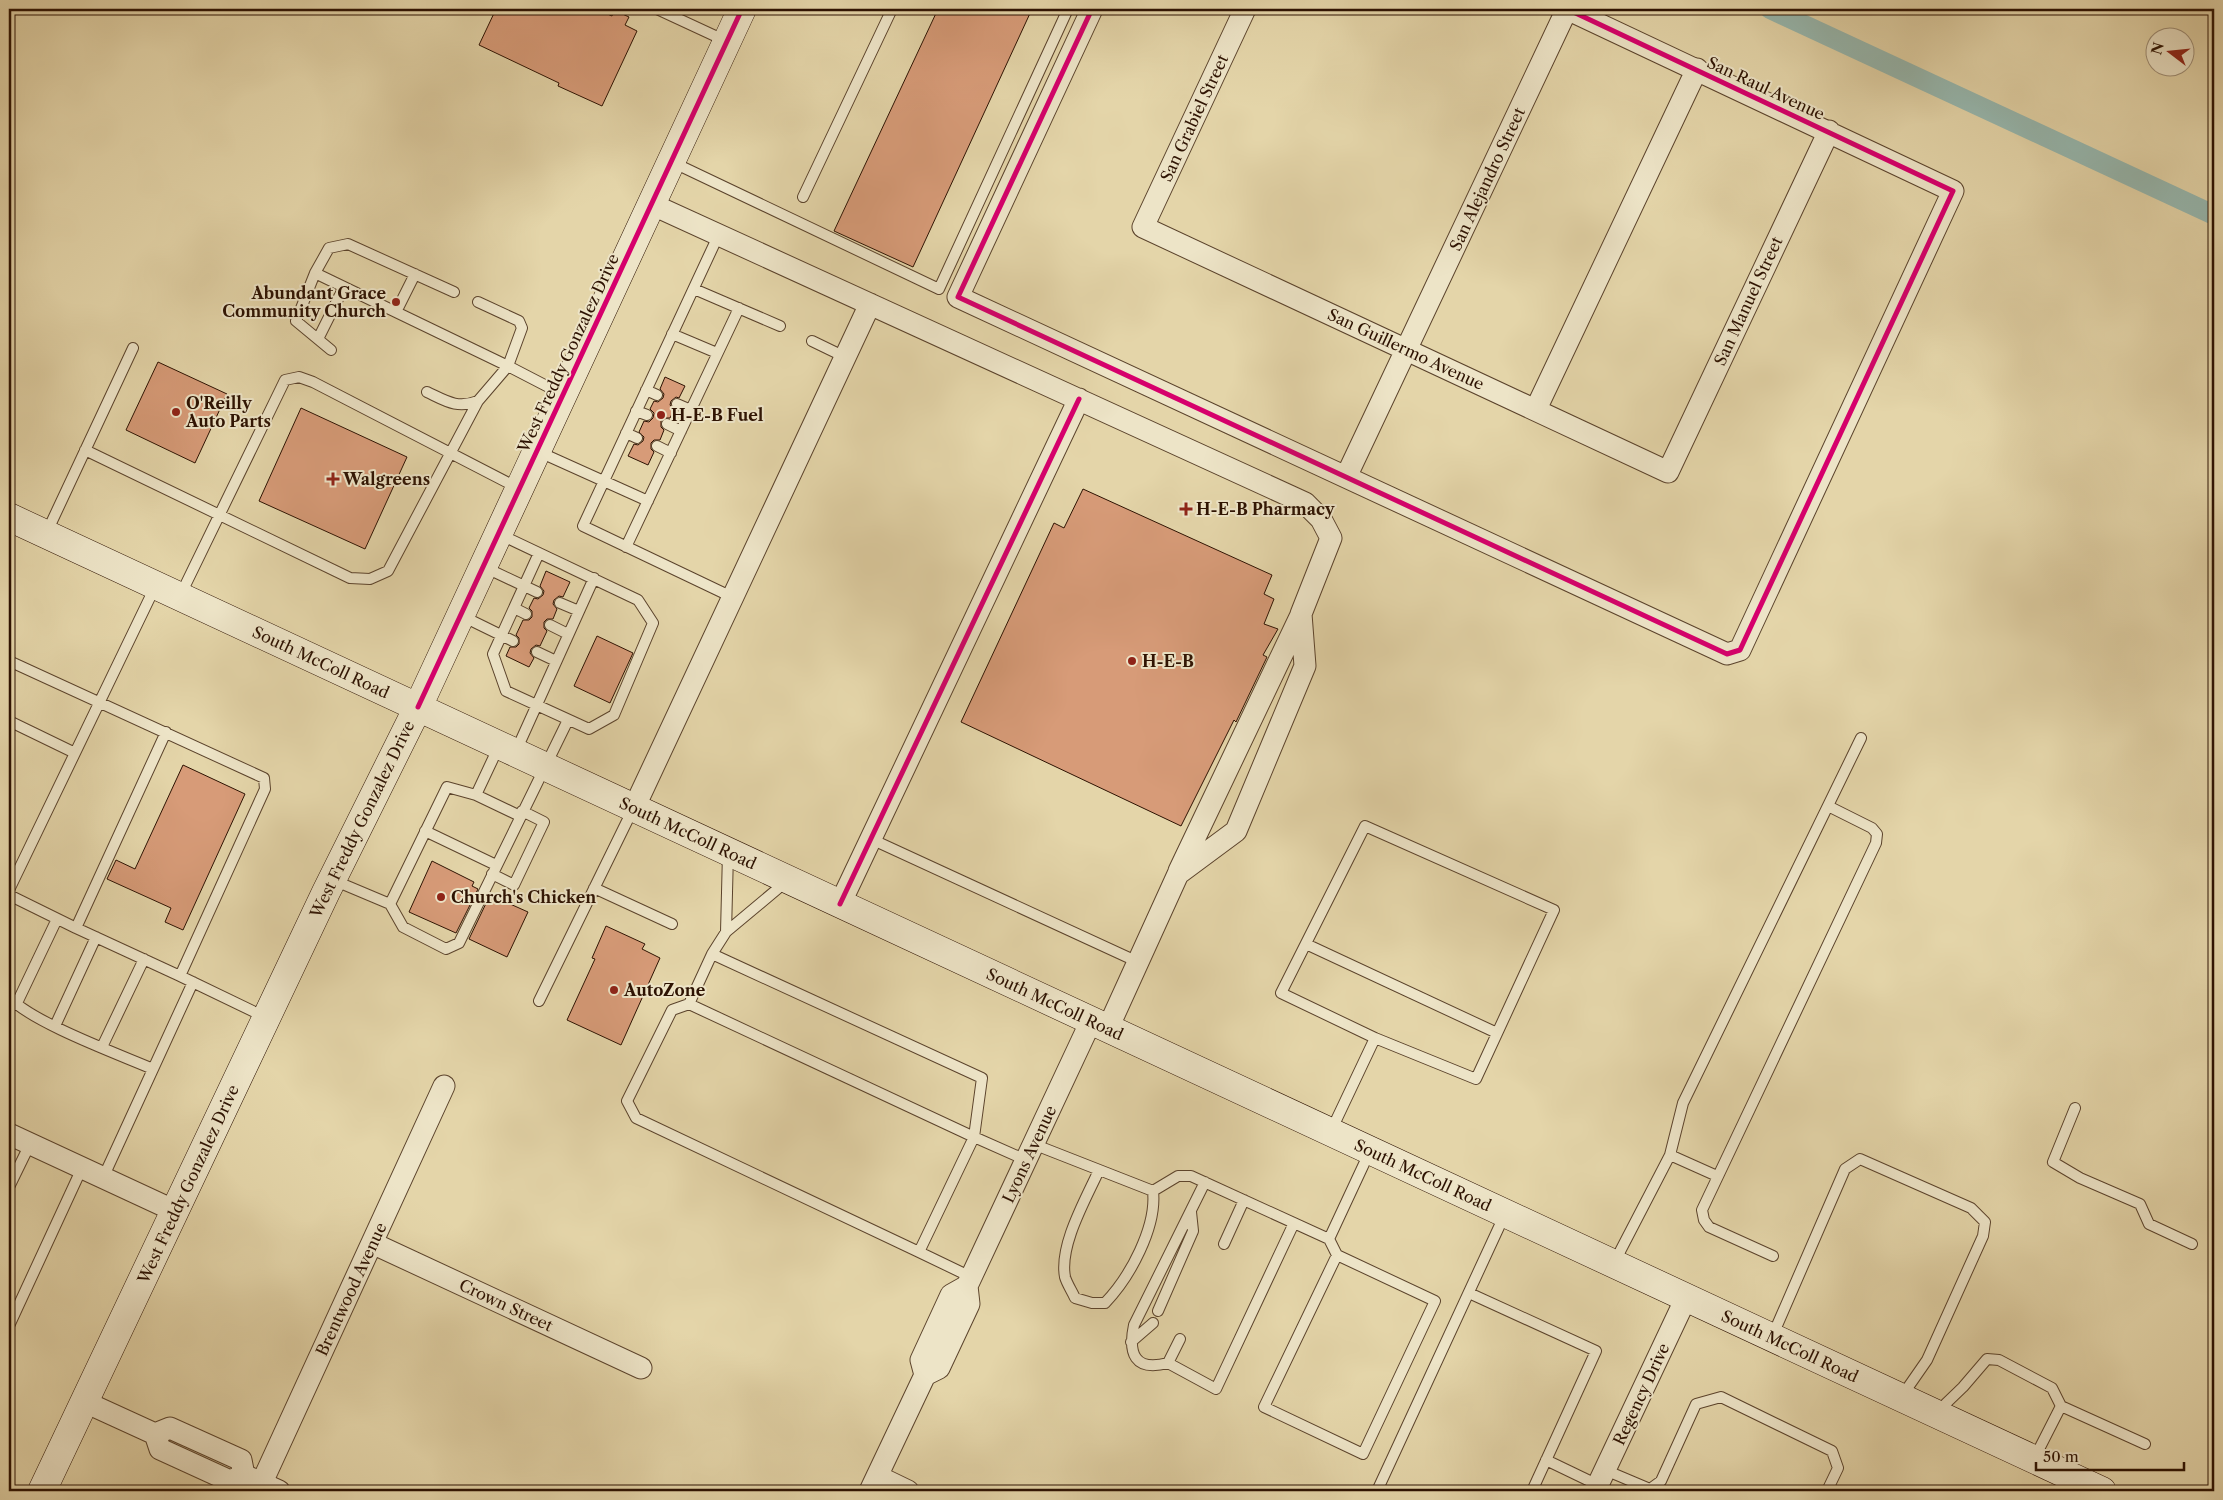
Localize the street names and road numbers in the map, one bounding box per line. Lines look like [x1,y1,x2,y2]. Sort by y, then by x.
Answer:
street label: San Grabiel Street [1156,51,1232,185]
street label: San Raul Avenue [1704,52,1828,124]
street label: San Alejandro Street [1445,104,1529,254]
street label: San Manuel Street [1709,233,1787,369]
street label: West Freddy Gonzalez Drive [513,250,623,456]
street label: San Guillermo Avenue [1325,304,1487,394]
street label: South McColl Road [249,621,393,703]
street label: West Freddy Gonzalez Drive [305,717,419,922]
street label: South McColl Road [616,792,760,874]
street label: South McColl Road [983,963,1127,1045]
street label: West Freddy Gonzalez Drive [133,1081,243,1287]
street label: Lyons Avenue [998,1102,1060,1206]
street label: South McColl Road [1351,1134,1495,1216]
street label: Brentwood Avenue [311,1219,391,1359]
street label: Crown Street [456,1275,556,1336]
street label: South McColl Road [1718,1305,1862,1387]
street label: Regency Drive [1609,1340,1673,1448]

